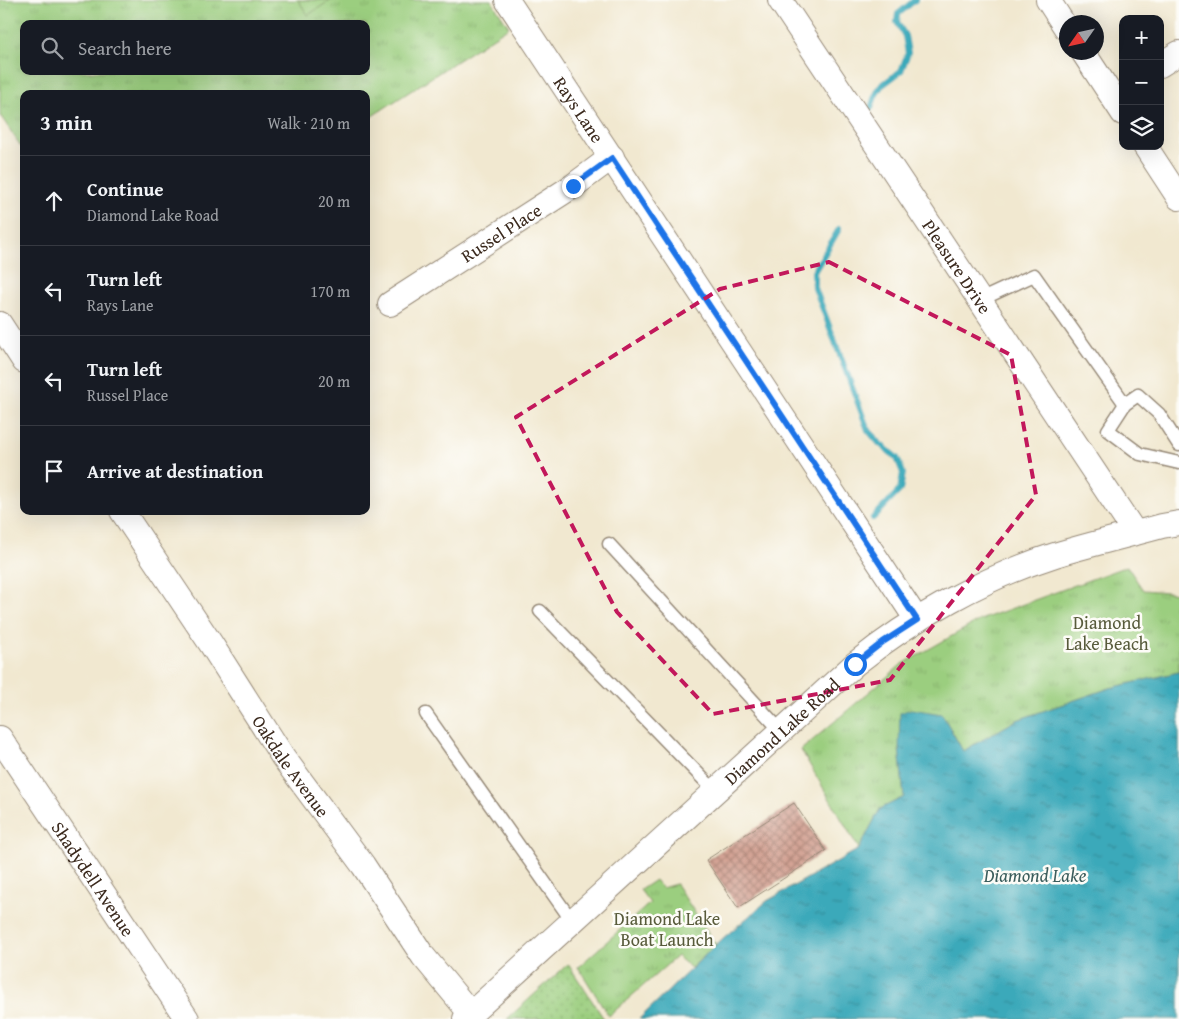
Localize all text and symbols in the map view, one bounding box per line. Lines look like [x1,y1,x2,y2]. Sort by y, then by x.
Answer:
north arrow [1059,15,1104,60]
map controls [1119,15,1164,150]
button: + [1119,15,1164,60]
search box [20,20,370,75]
icon: search [38,34,66,62]
text: Search here [78,34,172,62]
button: − [1119,60,1164,105]
street label: Rays Lane [547,71,611,148]
button: layers [1119,105,1164,150]
text: 3 min [40,107,92,138]
text: Walk · 210 m [267,111,350,135]
text: Continue [87,175,164,203]
route end [562,175,585,198]
icon: ahead [40,187,68,215]
text: 20 m [318,189,350,213]
street label: Russel Place [455,196,547,269]
text: Diamond Lake Road [87,203,219,227]
street label: Pleasure Drive [916,214,999,319]
text: Turn left [87,265,162,293]
icon: left [40,277,68,305]
text: 170 m [310,279,350,303]
text: Rays Lane [87,293,153,317]
text: Turn left [87,355,162,383]
icon: left [40,367,68,395]
text: 20 m [318,369,350,393]
text: Russel Place [87,383,168,407]
icon: arrive [40,457,68,485]
text: Arrive at destination [87,457,263,485]
park label: Diamond Lake Beach [1065,609,1149,657]
route start [844,653,867,676]
street label: Diamond Lake Road [718,671,846,791]
street label: Oakdale Avenue [246,709,337,823]
street label: Shadydell Avenue [45,816,142,942]
water label: Diamond Lake [983,861,1087,889]
park label: Diamond Lake Boat Launch [614,905,720,953]

